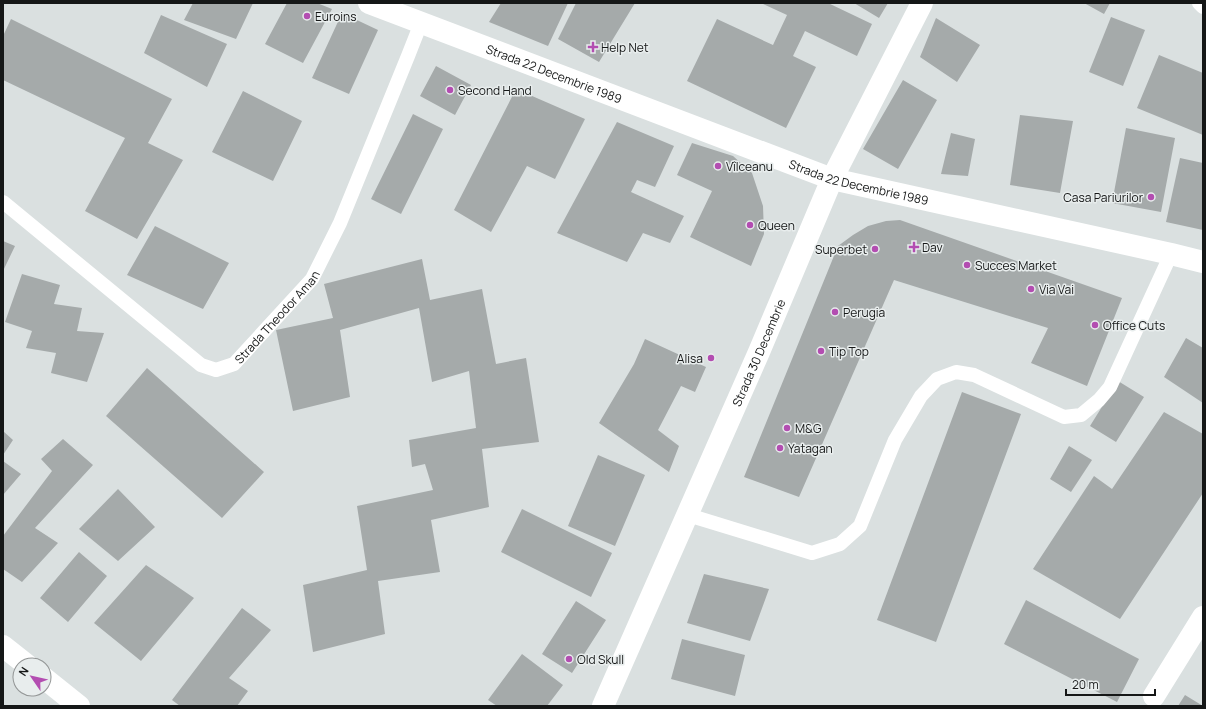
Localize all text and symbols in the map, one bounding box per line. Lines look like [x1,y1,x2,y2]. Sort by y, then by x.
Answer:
place label: Euroins [315,8,357,25]
marker: Euroins [302,11,312,21]
place label: Help Net [601,39,649,56]
street label: Strada 22 Decembrie 1989 [484,40,624,107]
marker: Help Net [588,42,598,52]
place label: Second Hand [458,82,532,99]
marker: Second Hand [445,85,455,95]
street label: Strada 22 Decembrie 1989 [787,155,930,209]
place label: Vîlceanu [726,158,773,175]
marker: Vîlceanu [713,161,723,171]
place label: Casa Pariurilor [1063,189,1144,206]
marker: Casa Pariurilor [1146,192,1156,202]
place label: Queen [758,217,795,234]
marker: Queen [745,220,755,230]
place label: Dav [922,239,943,256]
place label: Superbet [815,241,867,258]
marker: Dav [909,242,919,252]
marker: Superbet [870,244,880,254]
place label: Succes Market [975,257,1057,274]
marker: Succes Market [962,260,972,270]
street label: Strada Theodor Aman [230,268,323,367]
place label: Via Vai [1039,281,1074,298]
marker: Via Vai [1026,284,1036,294]
street label: Strada 30 Decembrie [728,296,789,409]
place label: Perugia [843,304,885,321]
marker: Perugia [830,307,840,317]
place label: Office Cuts [1103,317,1165,334]
marker: Office Cuts [1090,320,1100,330]
place label: Tip Top [829,343,869,360]
marker: Tip Top [816,346,826,356]
place label: Alisa [677,350,703,367]
marker: Alisa [706,353,716,363]
place label: M&G [795,420,822,437]
marker: M&G [782,423,792,433]
place label: Yatagan [788,440,833,457]
marker: Yatagan [775,443,785,453]
place label: Old Skull [577,651,624,668]
marker: Old Skull [564,654,574,664]
north arrow [12,657,52,697]
text: N [15,664,32,679]
scale bar [1066,671,1155,697]
text: 20 m [1072,676,1099,693]

